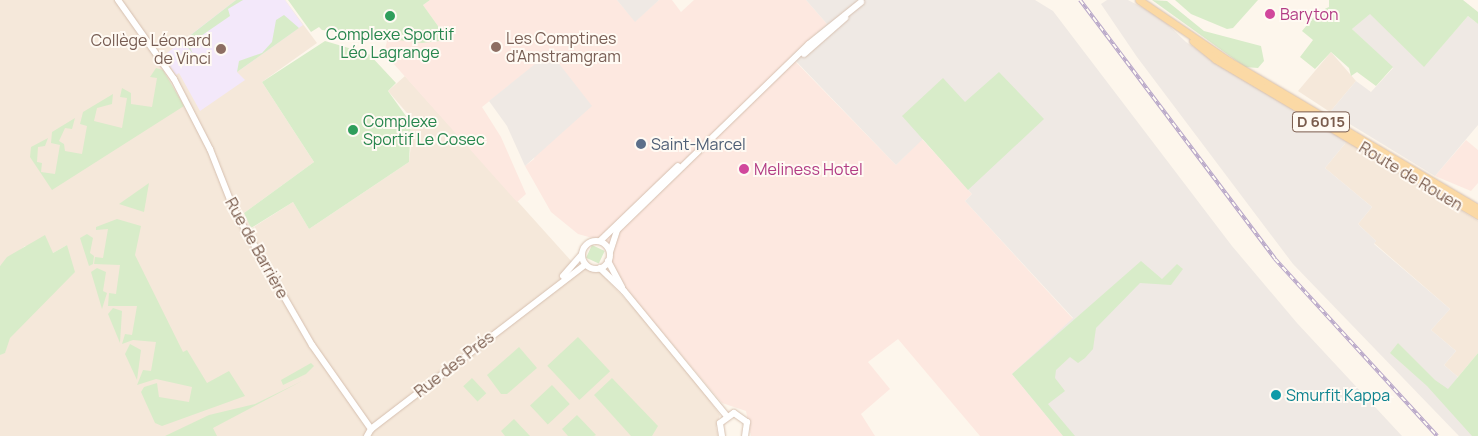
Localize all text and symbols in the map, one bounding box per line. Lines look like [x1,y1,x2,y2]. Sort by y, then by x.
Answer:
place label: Baryton [1280,4,1338,24]
marker: Baryton [1264,8,1276,20]
marker: Complexe Sportif Léo Lagrange [384,10,396,22]
place label: Complexe Sportif Léo Lagrange [326,24,454,62]
place label: Les Comptines d'Amstramgram [506,28,621,66]
place label: Collège Léonard de Vinci [91,30,211,68]
marker: Les Comptines d'Amstramgram [490,41,502,53]
marker: Collège Léonard de Vinci [215,43,227,55]
road number: D 6015 [1291,110,1351,134]
place label: Complexe Sportif Le Cosec [363,111,485,149]
marker: Complexe Sportif Le Cosec [347,124,359,136]
place label: Saint-Marcel [651,134,746,154]
marker: Saint-Marcel [635,138,647,150]
street label: Route de Rouen [1356,138,1466,214]
place label: Meliness Hotel [754,159,863,179]
marker: Meliness Hotel [738,163,750,175]
street label: Rue de Barrière [221,194,293,302]
street label: Rue des Prés [410,327,498,401]
place label: Smurfit Kappa [1286,385,1390,405]
marker: Smurfit Kappa [1270,389,1282,401]

